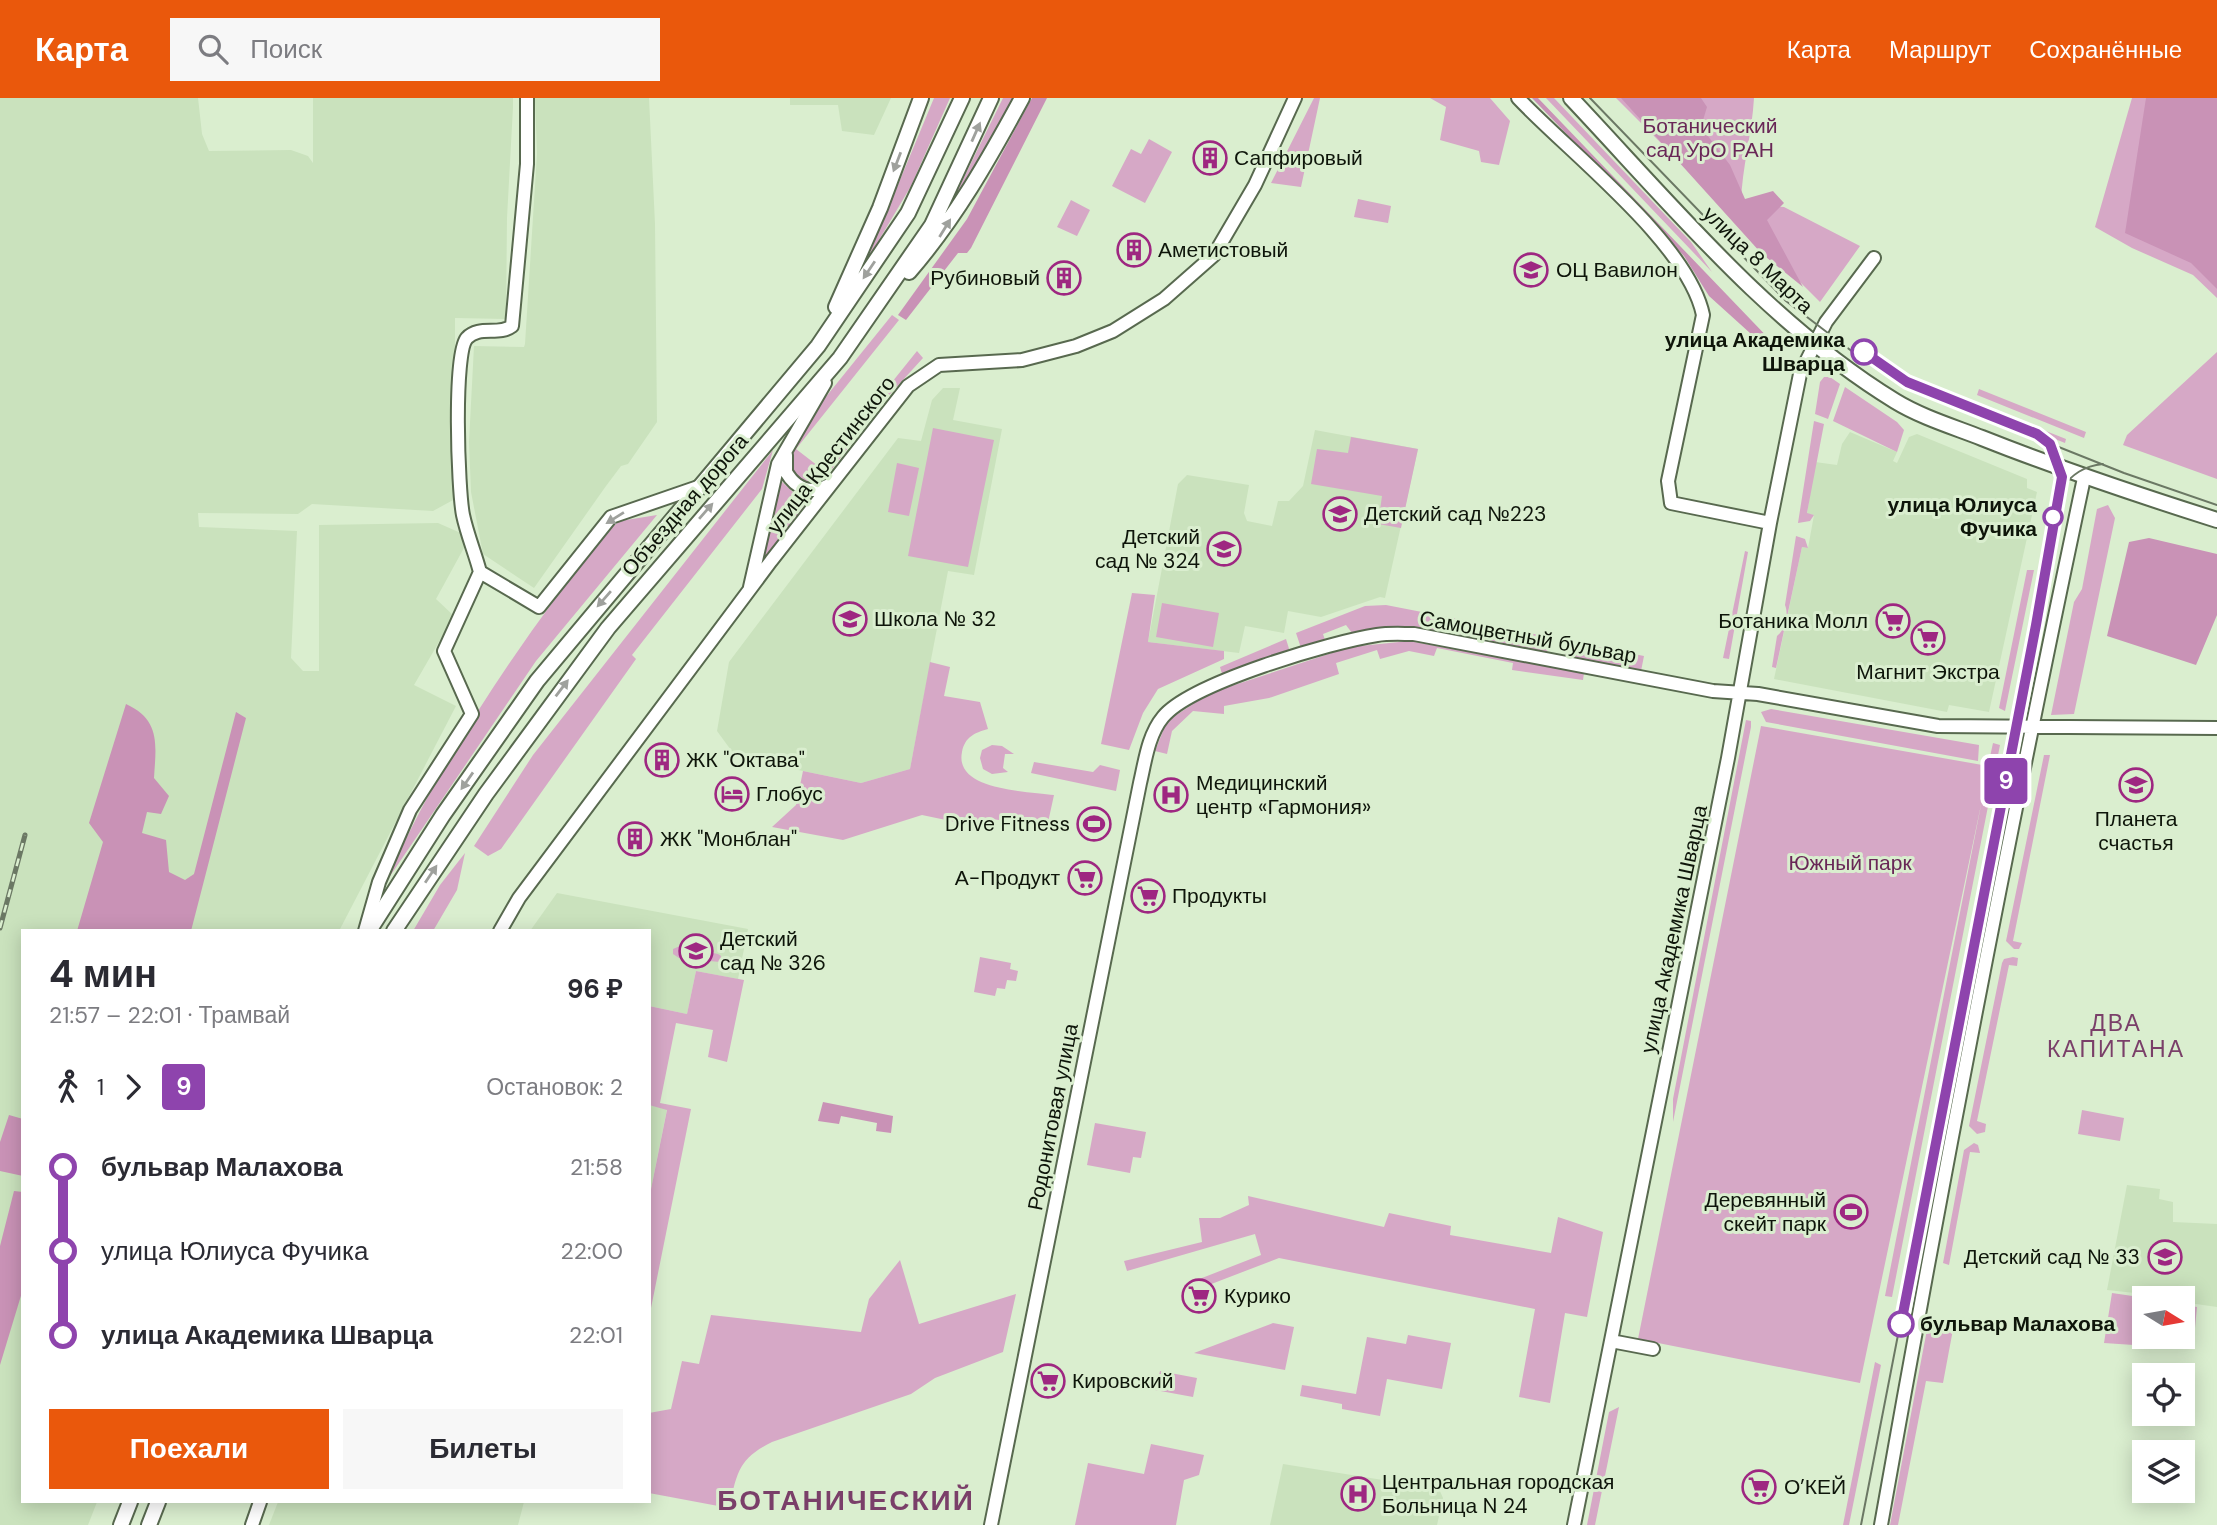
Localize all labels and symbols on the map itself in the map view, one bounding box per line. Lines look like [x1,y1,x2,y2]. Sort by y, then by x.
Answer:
park label: Ботанический сад УрО РАН [1642,112,1778,164]
one-way arrow [971,121,982,142]
building icon: Сапфировый [1191,139,1229,177]
place label: Сапфировый [1234,144,1363,172]
one-way arrow [892,152,903,173]
street label: улица 8 Марта [1697,200,1820,320]
one-way arrow [938,218,951,238]
building icon: Аметистовый [1115,231,1153,269]
place label: Аметистовый [1158,236,1288,264]
school or university icon: ОЦ Вавилон [1512,251,1550,289]
place label: ОЦ Вавилон [1556,256,1678,284]
building icon: Рубиновый [1045,259,1083,297]
one-way arrow [863,260,876,280]
place label: Рубиновый [930,264,1040,292]
place label: улица Академика Шварца [1665,326,1845,378]
marker: улица Академика Шварца [1851,339,1877,365]
street label: улица Крестинского [761,370,901,540]
street label: Объездная дорога [615,428,755,582]
place label: улица Юлиуса Фучика [1887,491,2037,543]
school or university icon: Детский сад №223 [1321,495,1359,533]
place label: Детский сад №223 [1364,500,1546,528]
one-way arrow [698,503,713,520]
marker: улица Юлиуса Фучика [2043,507,2063,527]
one-way arrow [605,511,625,524]
place label: Детский сад № 324 [1095,523,1200,575]
school or university icon: Детский сад № 324 [1205,530,1243,568]
one-way arrow [596,590,612,608]
school or university icon: Школа № 32 [831,600,869,638]
supermarket icon: Ботаника Молл [1874,602,1912,640]
street label: Самоцветный бульвар [1417,604,1639,670]
place label: Школа № 32 [874,605,996,633]
place label: Ботаника Молл [1718,607,1868,635]
supermarket icon: Магнит Экстра [1909,619,1947,657]
place label: Магнит Экстра [1856,658,2000,686]
one-way arrow [555,679,569,697]
building icon: ЖК "Октава" [643,741,681,779]
place label: ЖК "Октава" [686,746,805,774]
line badge: 9 [1983,758,2029,804]
school or university icon: Планета счастья [2117,766,2155,804]
place label: Медицинский центр «Гармония» [1196,769,1371,821]
one-way arrow [460,772,474,790]
hotel icon: Глобус [713,775,751,813]
hospital icon: Медицинский центр «Гармония» [1152,776,1190,814]
place label: Глобус [756,780,823,808]
street label: улица Академика Шварца [1634,802,1714,1056]
sports icon: Drive Fitness [1075,805,1113,843]
place label: Планета счастья [2095,805,2178,857]
place label: Drive Fitness [945,810,1070,838]
building icon: ЖК "Монблан" [616,820,654,858]
place label: ЖК "Монблан" [660,825,797,853]
park label: Южный парк [1788,849,1912,877]
supermarket icon: А-Продукт [1066,859,1104,897]
one-way arrow [425,864,438,884]
place label: А-Продукт [955,864,1060,892]
supermarket icon: Продукты [1129,877,1167,915]
place label: Продукты [1172,882,1267,910]
place label: Детский сад № 326 [720,925,826,977]
school or university icon: Детский сад № 326 [677,932,715,970]
district label: ДВА КАПИТАНА [2047,1008,2185,1064]
street label: Родонитовая улица [1021,1021,1085,1213]
place label: Деревянный скейт парк [1704,1186,1827,1238]
sports icon: Деревянный скейт парк [1832,1193,1870,1231]
school or university icon: Детский сад № 33 [2146,1238,2184,1276]
place label: Детский сад № 33 [1964,1243,2140,1271]
supermarket icon: Курико [1180,1277,1218,1315]
place label: Курико [1224,1282,1291,1310]
north arrow [2132,1286,2194,1349]
place label: бульвар Малахова [1920,1310,2115,1338]
marker: бульвар Малахова [1888,1311,1914,1337]
supermarket icon: Кировский [1029,1362,1067,1400]
place label: Кировский [1072,1367,1173,1395]
place label: Центральная городская Больница N 24 [1382,1468,1614,1520]
supermarket icon: О’КЕЙ [1740,1468,1778,1506]
place label: О’КЕЙ [1784,1473,1846,1501]
hospital icon: Центральная городская Больница N 24 [1339,1475,1377,1513]
district label: БОТАНИЧЕСКИЙ [717,1482,975,1519]

